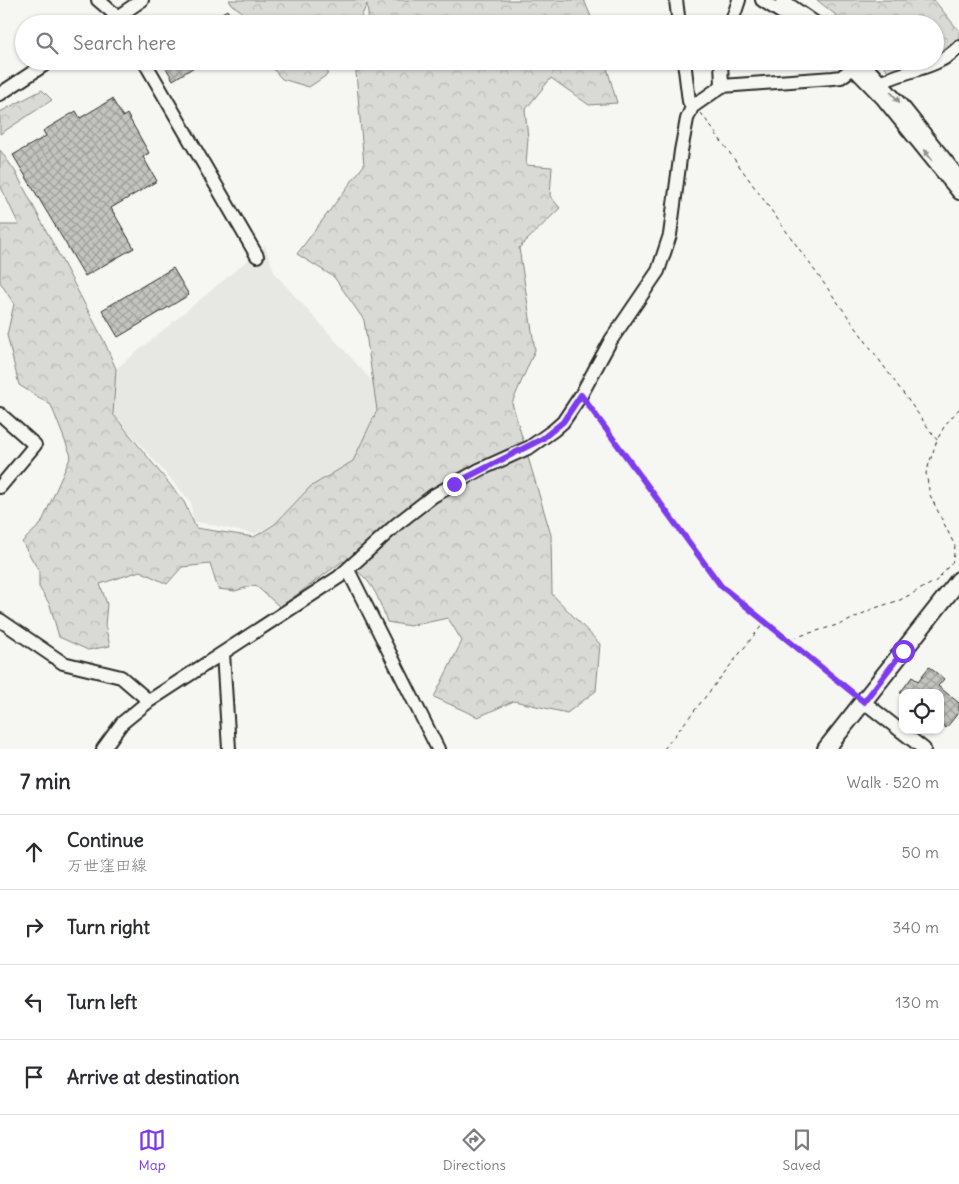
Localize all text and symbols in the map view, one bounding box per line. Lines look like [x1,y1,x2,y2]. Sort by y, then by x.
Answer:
search box [15,15,944,70]
icon: search [33,29,61,57]
text: Search here [73,31,176,55]
one-way arrow [889,90,900,103]
one-way arrow [923,149,934,162]
route end [443,473,466,496]
route start [892,640,915,663]
map controls [899,689,944,734]
button: locate [899,689,944,734]
text: 7 min [20,768,71,795]
text: Walk · 520 m [847,772,939,792]
text: Continue [67,828,144,852]
icon: ahead [20,838,48,866]
text: 50 m [901,842,939,862]
text: 万世窪田線 [67,855,147,875]
icon: right [20,913,48,941]
text: Turn right [67,915,150,939]
text: 340 m [892,917,939,937]
icon: left [20,988,48,1016]
text: Turn left [67,990,137,1014]
text: 130 m [895,992,939,1012]
icon: arrive [20,1063,48,1091]
text: Arrive at destination [67,1065,240,1089]
tab: Map [138,1126,166,1174]
tab: Directions [443,1126,506,1174]
tab: Saved [782,1126,821,1174]

